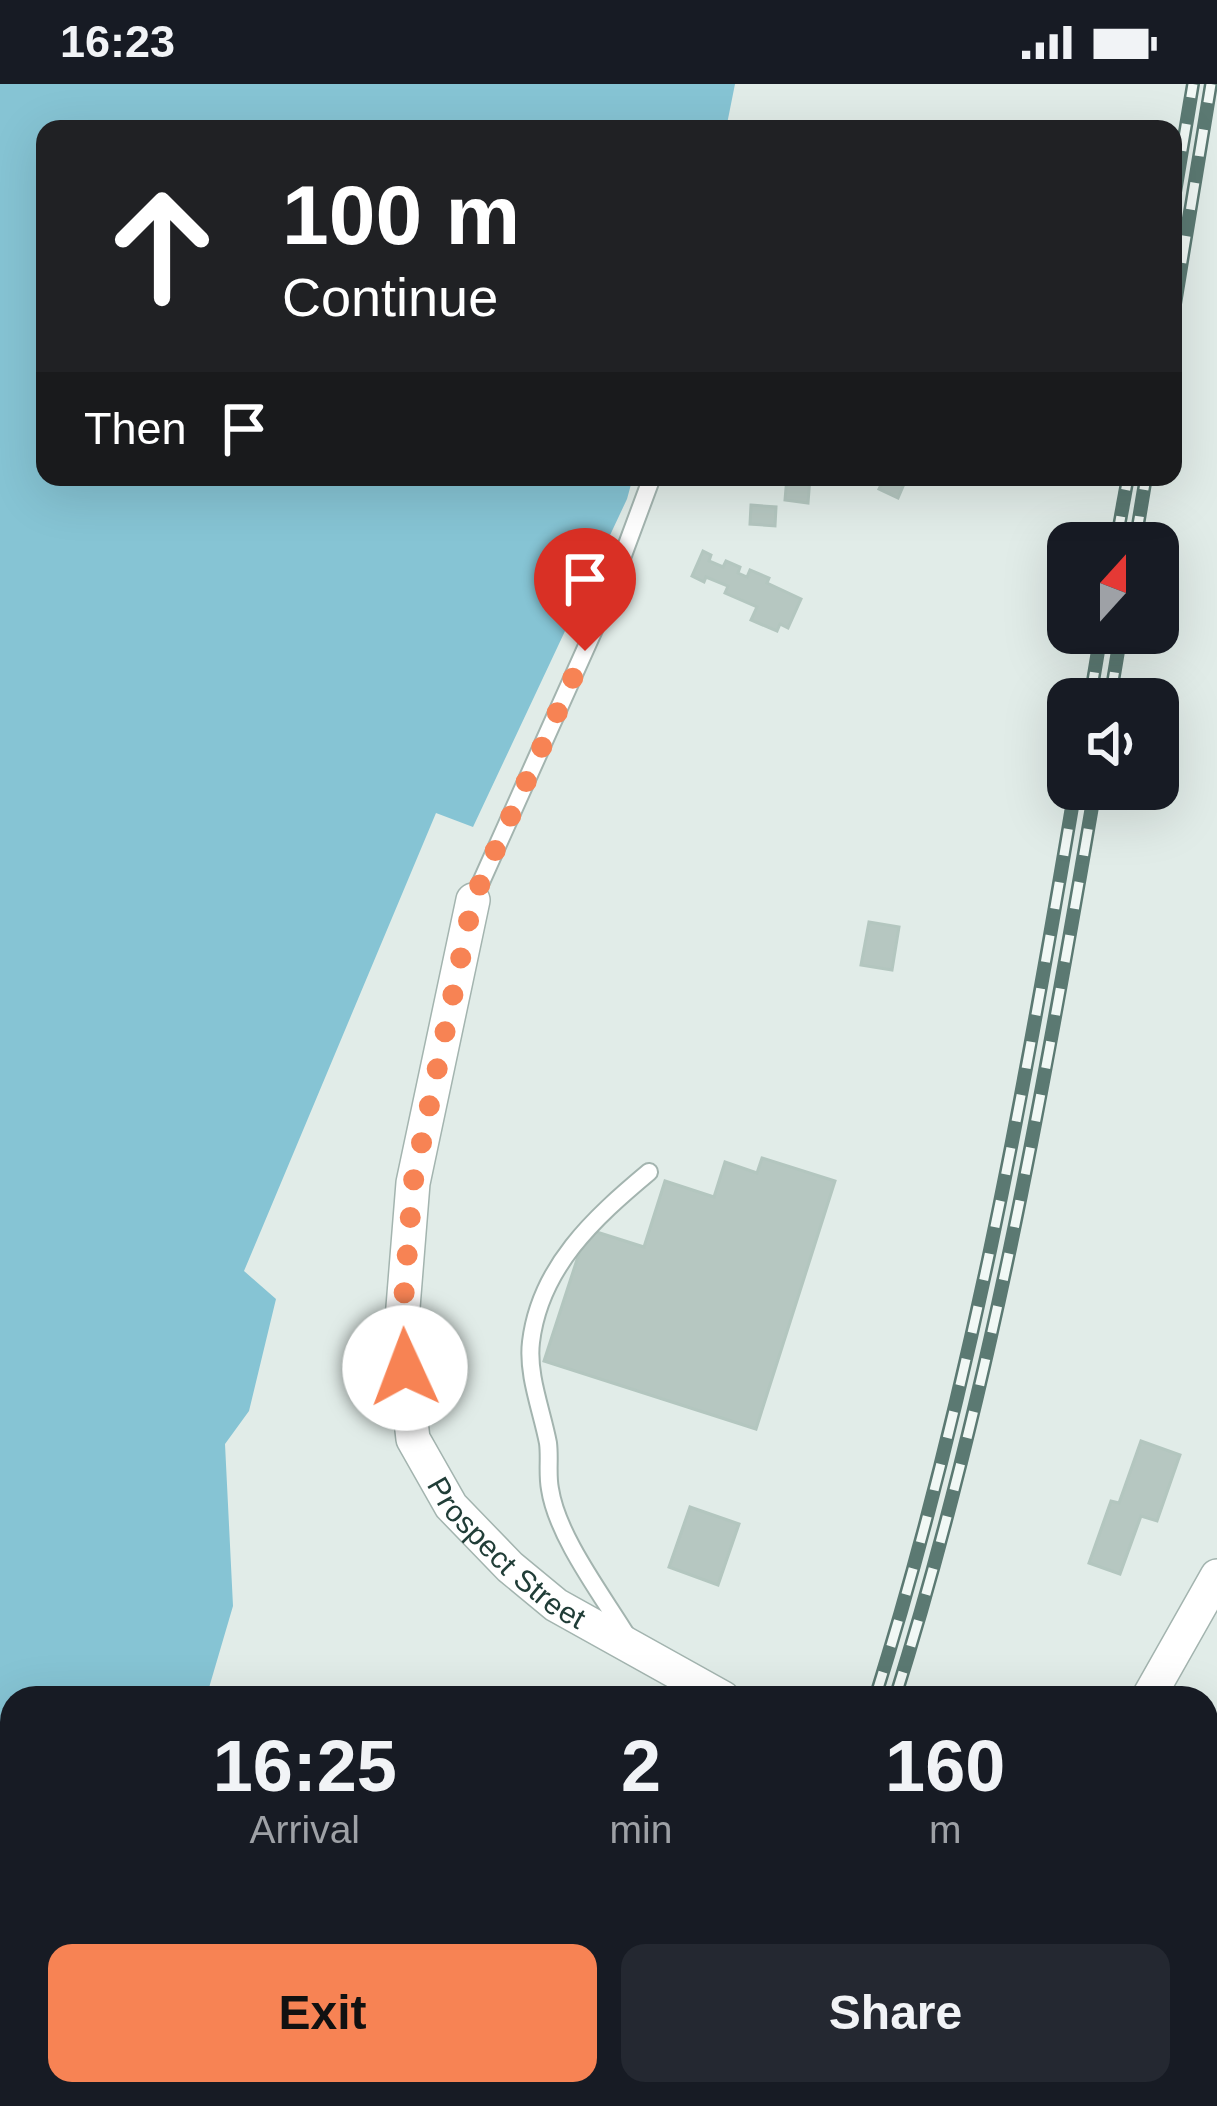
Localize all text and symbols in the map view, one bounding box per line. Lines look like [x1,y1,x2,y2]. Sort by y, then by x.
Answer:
text: 16:23 [60,16,175,67]
icon: ahead [84,168,240,324]
text: 100 m [282,168,520,262]
text: Continue [282,267,498,327]
icon: arrive [211,396,277,462]
text: Then [84,403,187,454]
north arrow [1047,522,1179,654]
map controls [1047,522,1179,810]
pin [534,528,636,651]
icon: arrive [552,546,618,612]
button: sound [1047,678,1179,810]
position arrow [342,1305,468,1431]
street label: Prospect Street [421,1471,592,1635]
text: 16:25 [213,1726,397,1806]
text: 2 [621,1726,661,1806]
text: 160 [885,1726,1005,1806]
text: Arrival [250,1808,360,1851]
text: min [610,1808,672,1851]
text: m [929,1808,961,1851]
button: Exit [48,1944,597,2082]
button: Share [621,1944,1170,2082]

